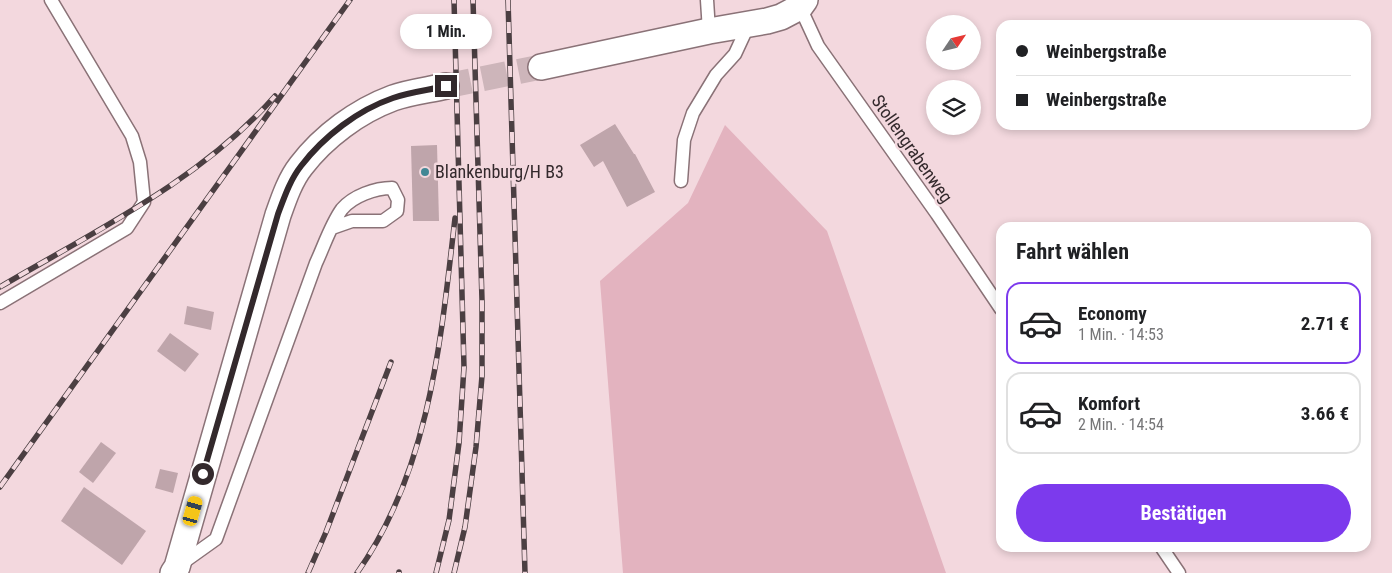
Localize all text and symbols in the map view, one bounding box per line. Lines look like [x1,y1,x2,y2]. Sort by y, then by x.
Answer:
callout: 1 Min. [400,13,492,48]
north arrow [926,15,981,70]
map controls [926,15,981,135]
text: 1 Min. [426,22,466,41]
text: Weinbergstraße [1046,40,1166,63]
route end [435,75,457,97]
button: layers [926,80,981,135]
text: Weinbergstraße [1046,88,1166,111]
street label: Stollengrabenweg [867,91,957,207]
place label: Blankenburg/H B3 [435,161,564,182]
marker: Blankenburg/H B3 [419,166,431,178]
text: Fahrt wählen [1016,239,1129,264]
icon: car [1018,301,1063,346]
text: Economy [1078,302,1147,325]
text: 2.71 € [1301,312,1349,335]
text: 1 Min. · 14:53 [1078,325,1164,344]
icon: car [1018,391,1063,436]
text: Komfort [1078,392,1140,415]
text: 3.66 € [1301,402,1349,425]
text: 2 Min. · 14:54 [1078,415,1164,434]
route start [192,463,214,485]
button: Bestätigen [1016,484,1351,542]
car [181,495,204,527]

